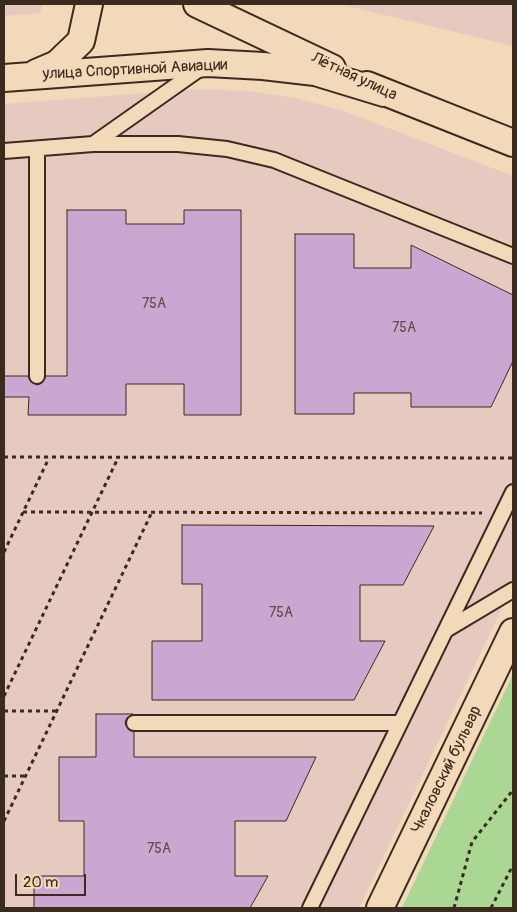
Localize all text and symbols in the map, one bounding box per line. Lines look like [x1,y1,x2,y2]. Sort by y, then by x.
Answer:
street label: Лётная улица [308,49,400,105]
street label: улица Спортивной Авиации [42,56,228,84]
house number: 75А [142,296,166,312]
house number: 75А [392,320,416,336]
house number: 75А [269,605,293,621]
street label: Чкаловский бульвар [408,703,486,837]
house number: 75А [147,841,171,857]
scale bar [18,864,89,896]
text: 20 m [23,873,58,892]

